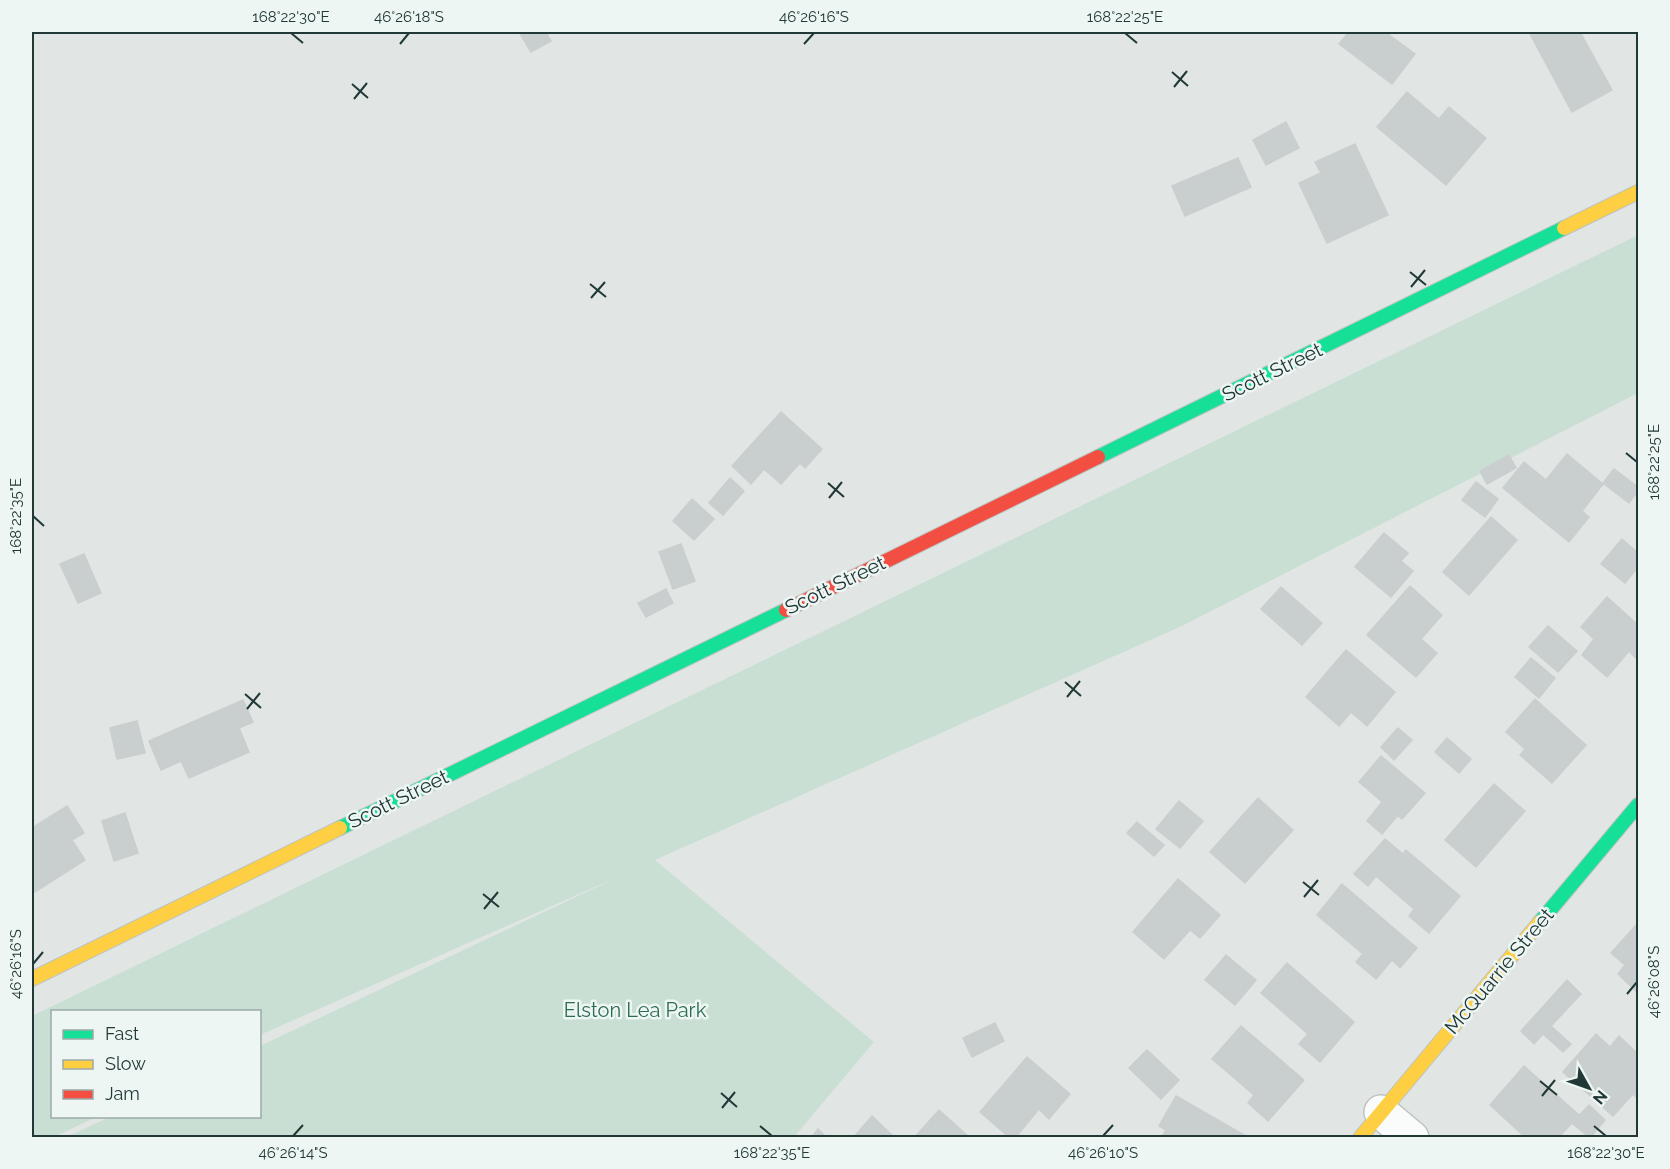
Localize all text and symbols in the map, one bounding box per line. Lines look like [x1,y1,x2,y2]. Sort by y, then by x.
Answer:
text: 168°22'30"E [252,8,330,26]
text: 46°26'18"S [374,8,444,26]
text: 46°26'16"S [779,8,849,26]
text: 168°22'25"E [1087,8,1163,26]
street label: Scott Street [1218,337,1326,407]
text: 168°22'25"E [1645,424,1663,500]
text: 168°22'35"E [7,478,25,554]
street label: Scott Street [781,550,889,620]
street label: Scott Street [344,764,452,834]
street label: McQuarrie Street [1439,903,1559,1039]
text: 46°26'16"S [7,929,25,999]
text: 46°26'08"S [1645,946,1663,1018]
park label: Elston Lea Park [564,998,707,1022]
legend [51,1010,261,1118]
text: Fast [105,1023,139,1044]
text: Slow [105,1053,146,1074]
north arrow [1559,1058,1619,1118]
text: Jam [105,1083,140,1104]
text: N [1589,1087,1611,1108]
text: 46°26'14"S [258,1144,328,1162]
text: 168°22'35"E [734,1144,810,1162]
text: 46°26'10"S [1068,1144,1138,1162]
text: 168°22'30"E [1567,1144,1645,1162]

